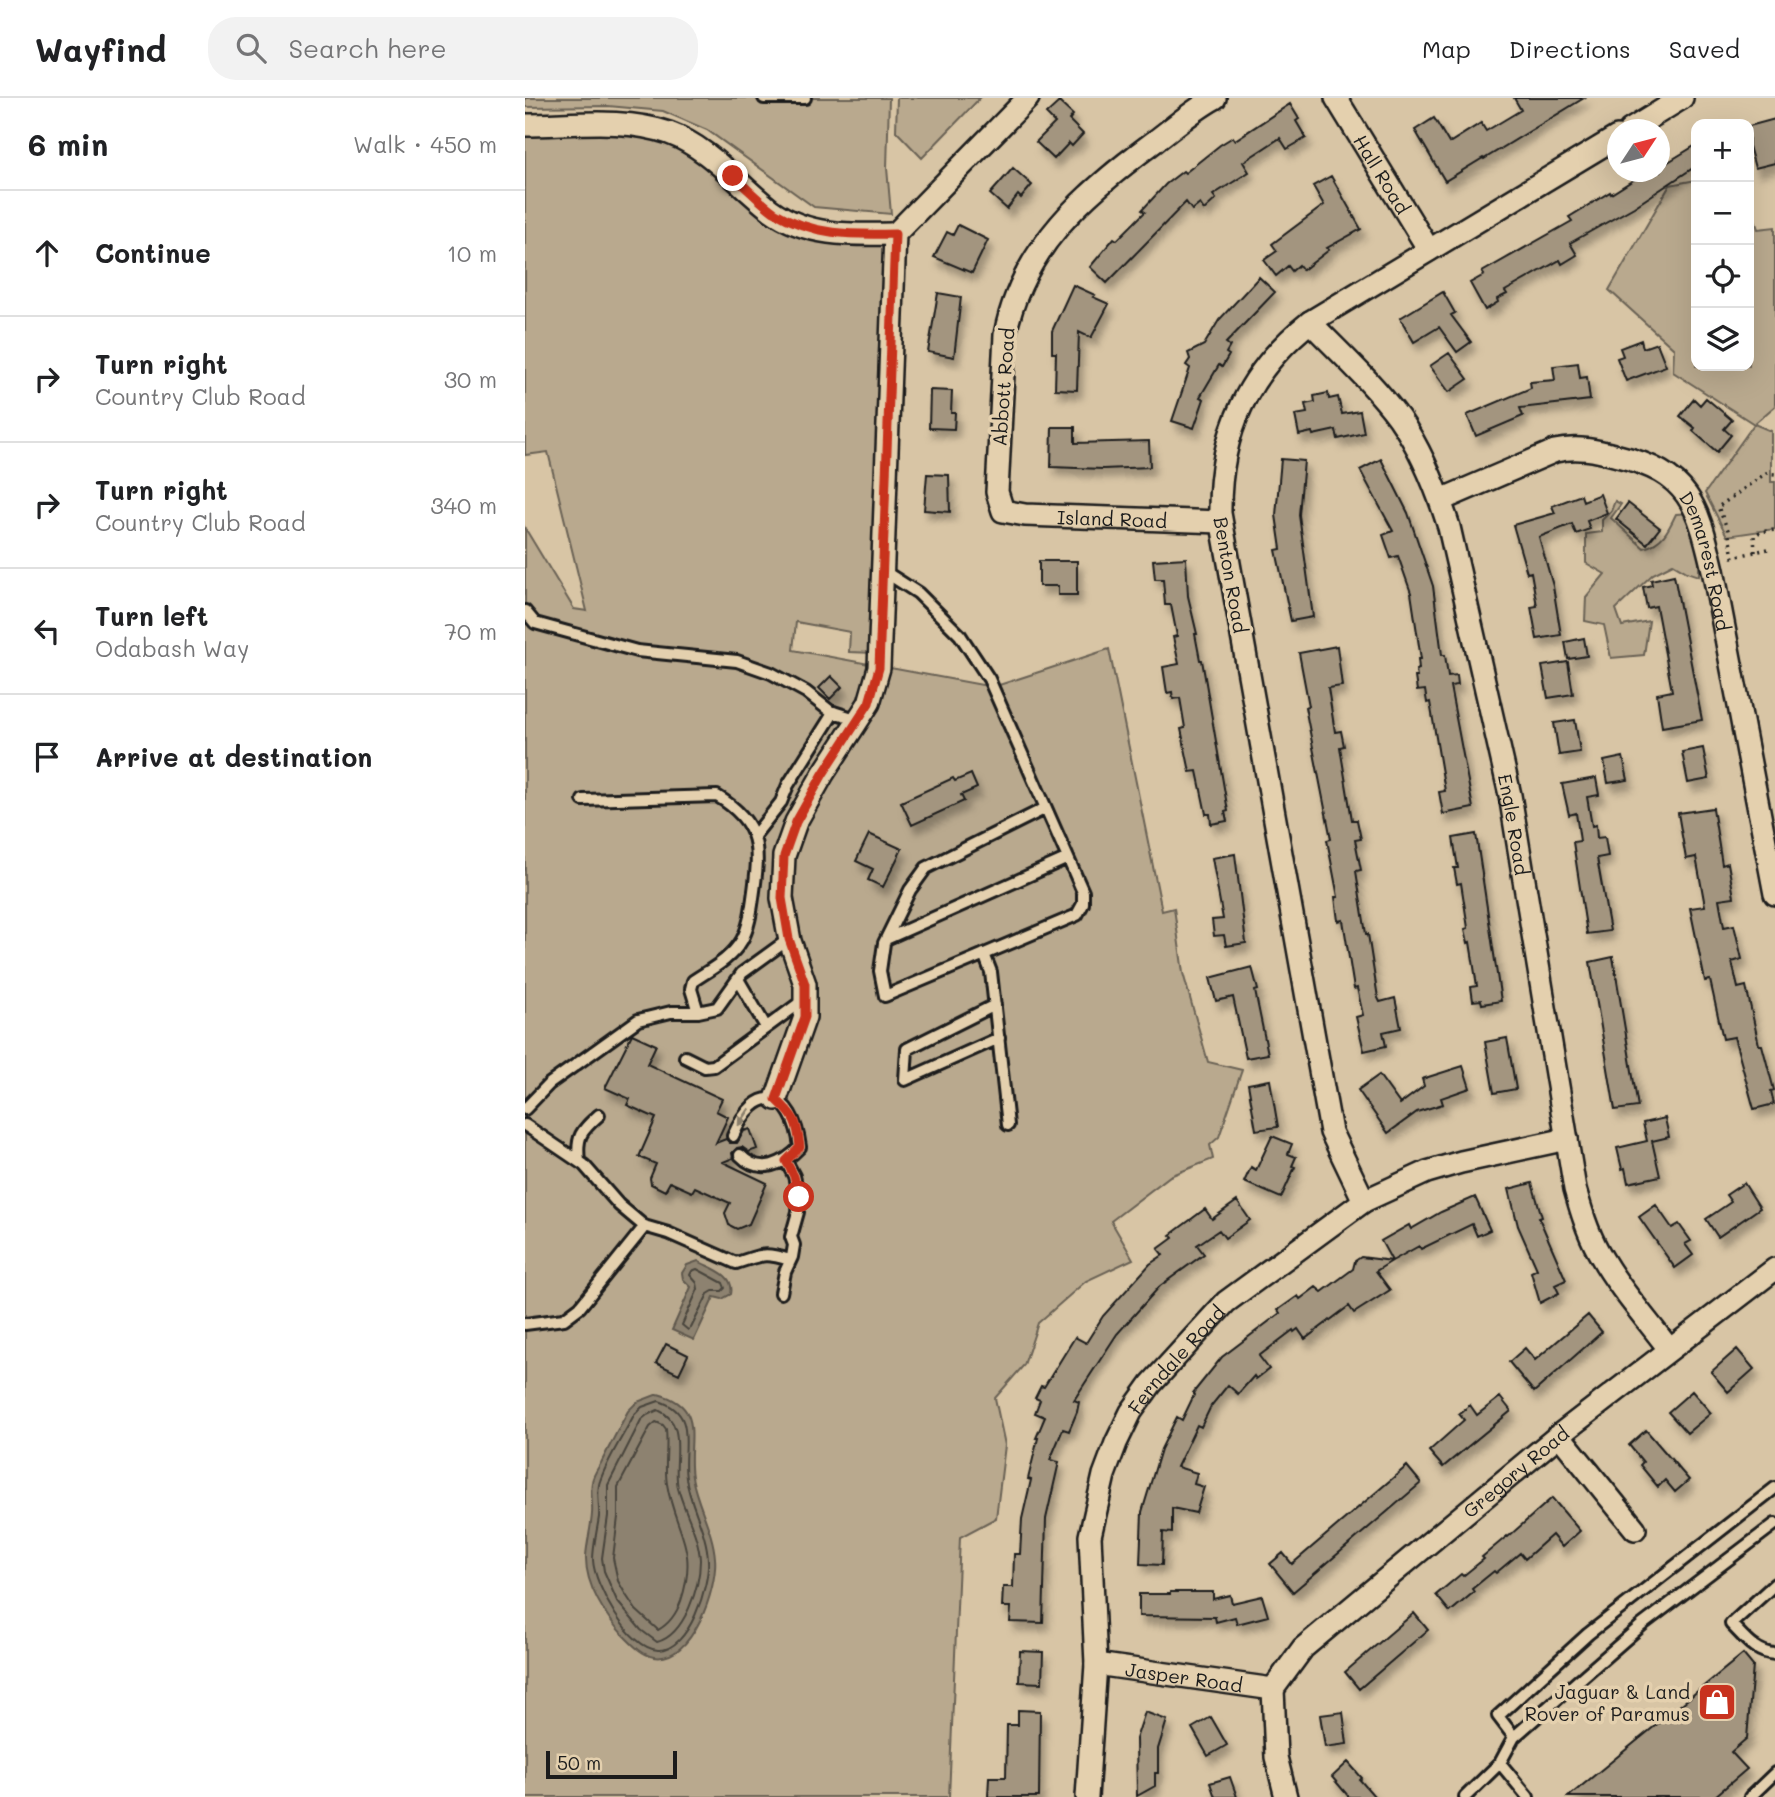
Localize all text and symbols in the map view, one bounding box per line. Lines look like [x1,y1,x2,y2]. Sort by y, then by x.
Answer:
search box [208,17,698,80]
text: Wayfind [35,27,166,70]
icon: search [232,29,270,67]
text: Search here [288,31,447,65]
text: Map [1422,33,1471,64]
text: Directions [1509,33,1631,64]
text: Saved [1669,33,1740,64]
north arrow [1607,119,1670,182]
map controls [1691,119,1754,371]
button: + [1691,119,1754,182]
text: 6 min [28,124,108,164]
text: Walk · 450 m [353,129,497,159]
street label: Hall Road [1349,130,1416,218]
route end [717,160,748,191]
button: − [1691,182,1754,245]
icon: ahead [28,234,66,272]
text: Continue [95,236,211,270]
text: 10 m [447,238,497,268]
button: locate [1691,245,1754,308]
button: layers [1691,308,1754,371]
street label: Abbott Road [986,327,1020,447]
text: Turn right [95,347,228,381]
icon: right [28,360,66,398]
text: 30 m [444,364,497,394]
text: Country Club Road [95,381,306,411]
text: Turn right [95,473,228,507]
icon: right [28,486,66,524]
street label: Demarest Road [1675,486,1737,633]
text: 340 m [430,490,497,520]
street label: Island Road [1057,504,1168,533]
text: Country Club Road [95,507,306,537]
street label: Benton Road [1208,515,1254,635]
text: Turn left [95,599,208,633]
icon: left [28,612,66,650]
text: 70 m [444,616,497,646]
text: Odabash Way [95,633,249,663]
icon: arrive [28,738,66,776]
text: Arrive at destination [95,740,372,774]
street label: Engle Road [1493,771,1536,877]
one-way arrow [737,1108,751,1126]
route start [783,1181,814,1212]
street label: Ferndale Road [1122,1299,1230,1418]
street label: Gregory Road [1457,1420,1573,1523]
street label: Jasper Road [1124,1656,1244,1697]
place label: Jaguar & Land Rover of Paramus [1525,1679,1690,1726]
shop icon: Jaguar & Land Rover of Paramus [1696,1681,1738,1723]
scale bar [546,1748,677,1780]
text: 50 m [557,1750,601,1775]

